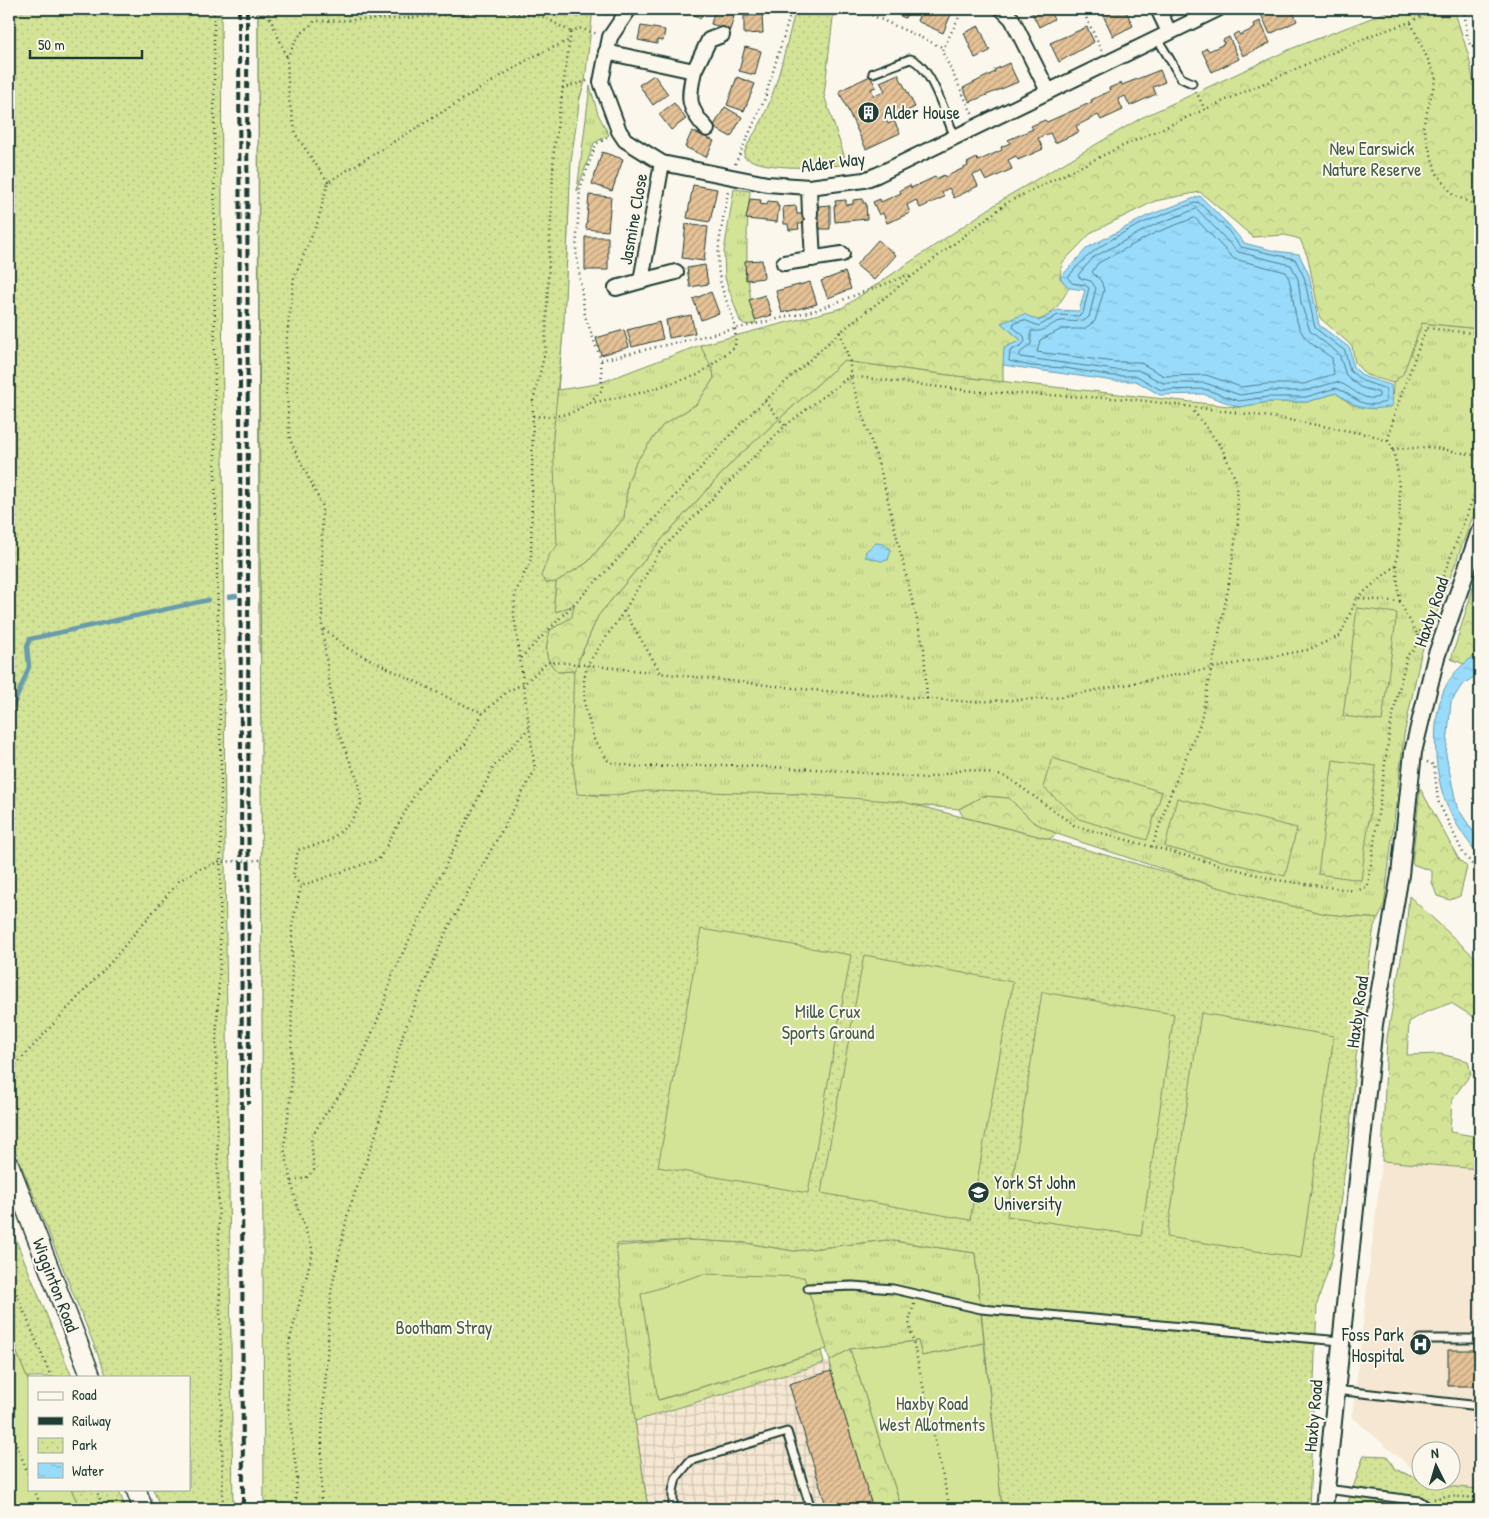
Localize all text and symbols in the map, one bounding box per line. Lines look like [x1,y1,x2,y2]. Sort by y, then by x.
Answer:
scale bar [30,28,142,60]
text: 50 m [38,34,65,55]
building icon: Alder House [856,100,880,124]
place label: Alder House [884,100,960,125]
park label: New Earswick Nature Reserve [1323,136,1421,182]
street label: Alder Way [799,146,867,178]
street label: Jasmine Close [613,171,653,267]
street label: Haxby Road [1407,574,1455,650]
street label: Haxby Road [1340,975,1374,1049]
park label: Mille Crux Sports Ground [782,999,874,1045]
place label: York St John University [994,1170,1076,1216]
school or university icon: York St John University [966,1180,990,1204]
street label: Wigginton Road [27,1235,85,1335]
park label: Bootham Stray [396,1315,493,1340]
place label: Foss Park Hospital [1341,1322,1405,1368]
hospital icon: Foss Park Hospital [1408,1332,1432,1356]
legend [28,1376,190,1490]
street label: Haxby Road [1297,1379,1329,1453]
text: Road [72,1384,97,1405]
park label: Haxby Road West Allotments [879,1391,985,1437]
text: Railway [72,1410,111,1431]
text: Park [72,1434,97,1455]
north arrow [1412,1440,1462,1490]
text: N [1430,1443,1440,1462]
text: Water [72,1460,104,1481]

